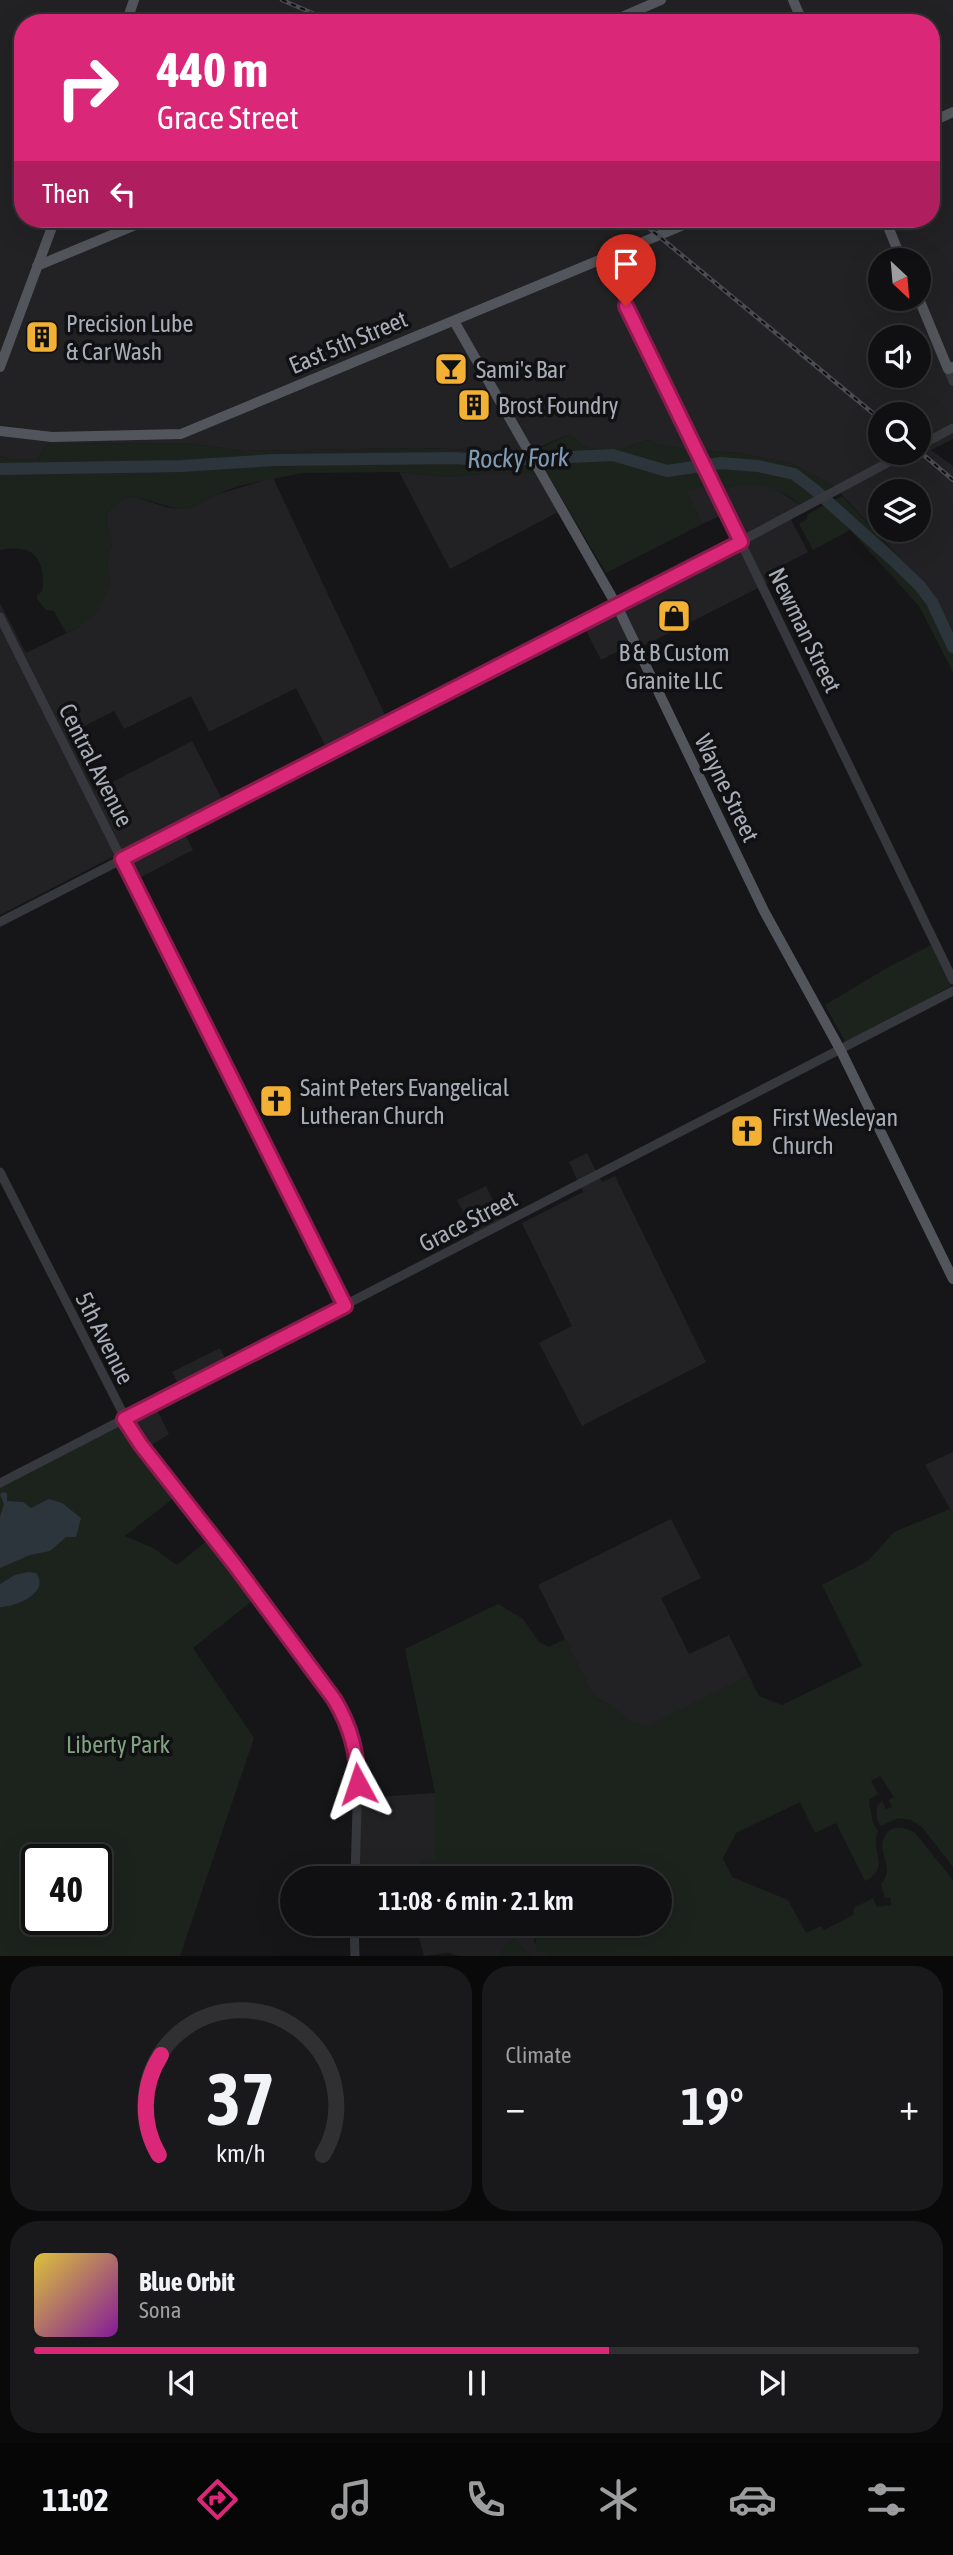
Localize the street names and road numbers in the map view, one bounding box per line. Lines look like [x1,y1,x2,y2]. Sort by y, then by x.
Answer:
street label: East 5th Street [285,305,411,379]
street label: Newman Street [763,563,847,697]
street label: Central Avenue [54,699,138,831]
street label: Wayne Street [689,730,765,846]
street label: Grace Street [415,1185,522,1257]
street label: 5th Avenue [70,1288,140,1388]

